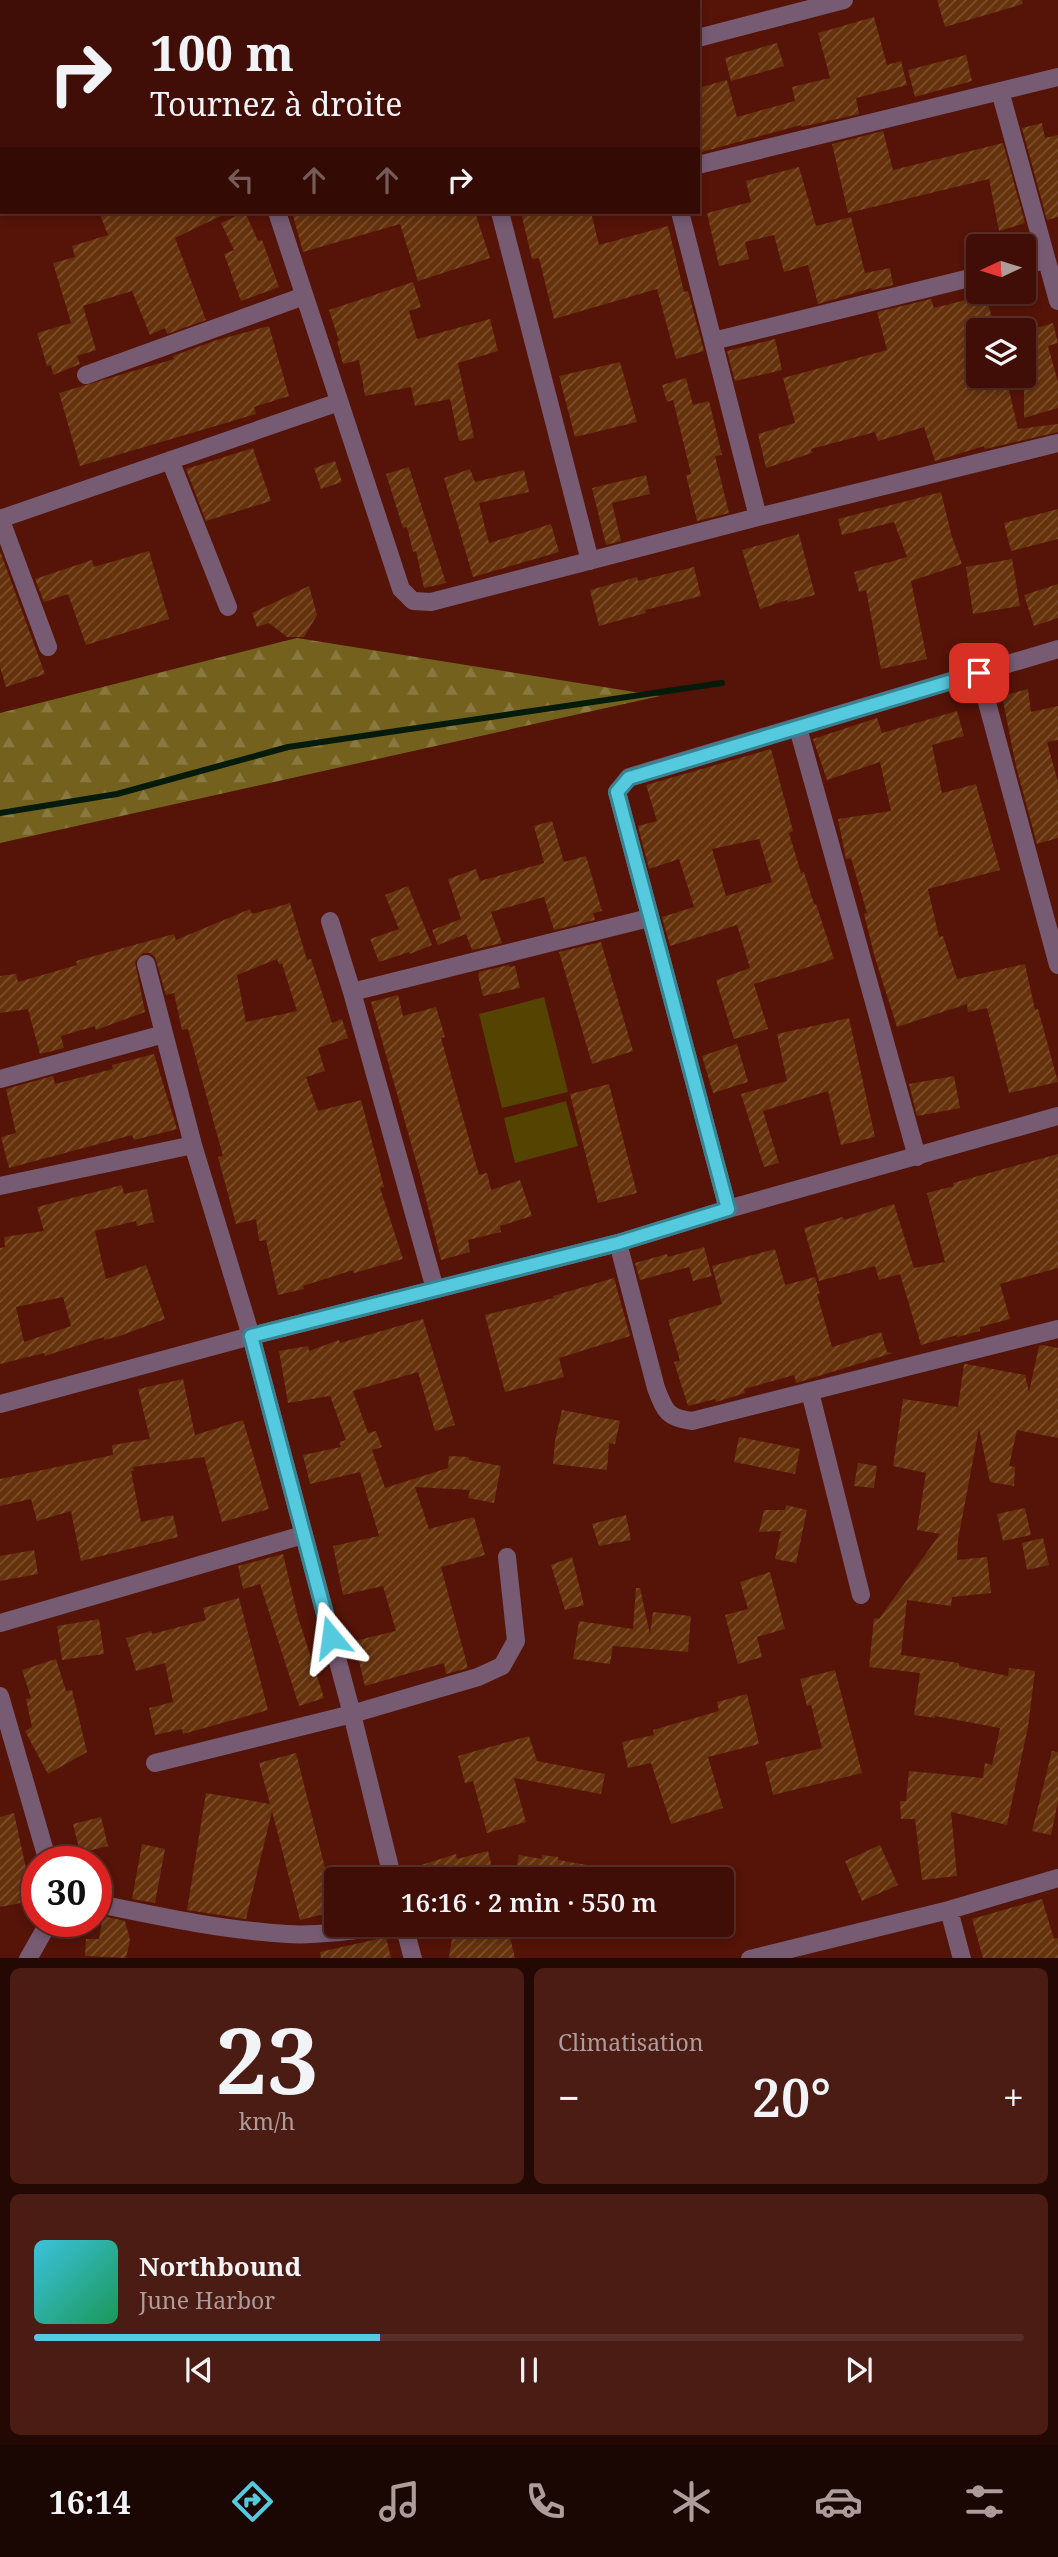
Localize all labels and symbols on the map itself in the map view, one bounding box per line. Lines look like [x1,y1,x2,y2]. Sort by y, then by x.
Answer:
north arrow [966,234,1036,304]
pin [949,643,1009,703]
position arrow [294,1600,368,1674]
speed limit sign: 30 [21,1846,112,1937]

